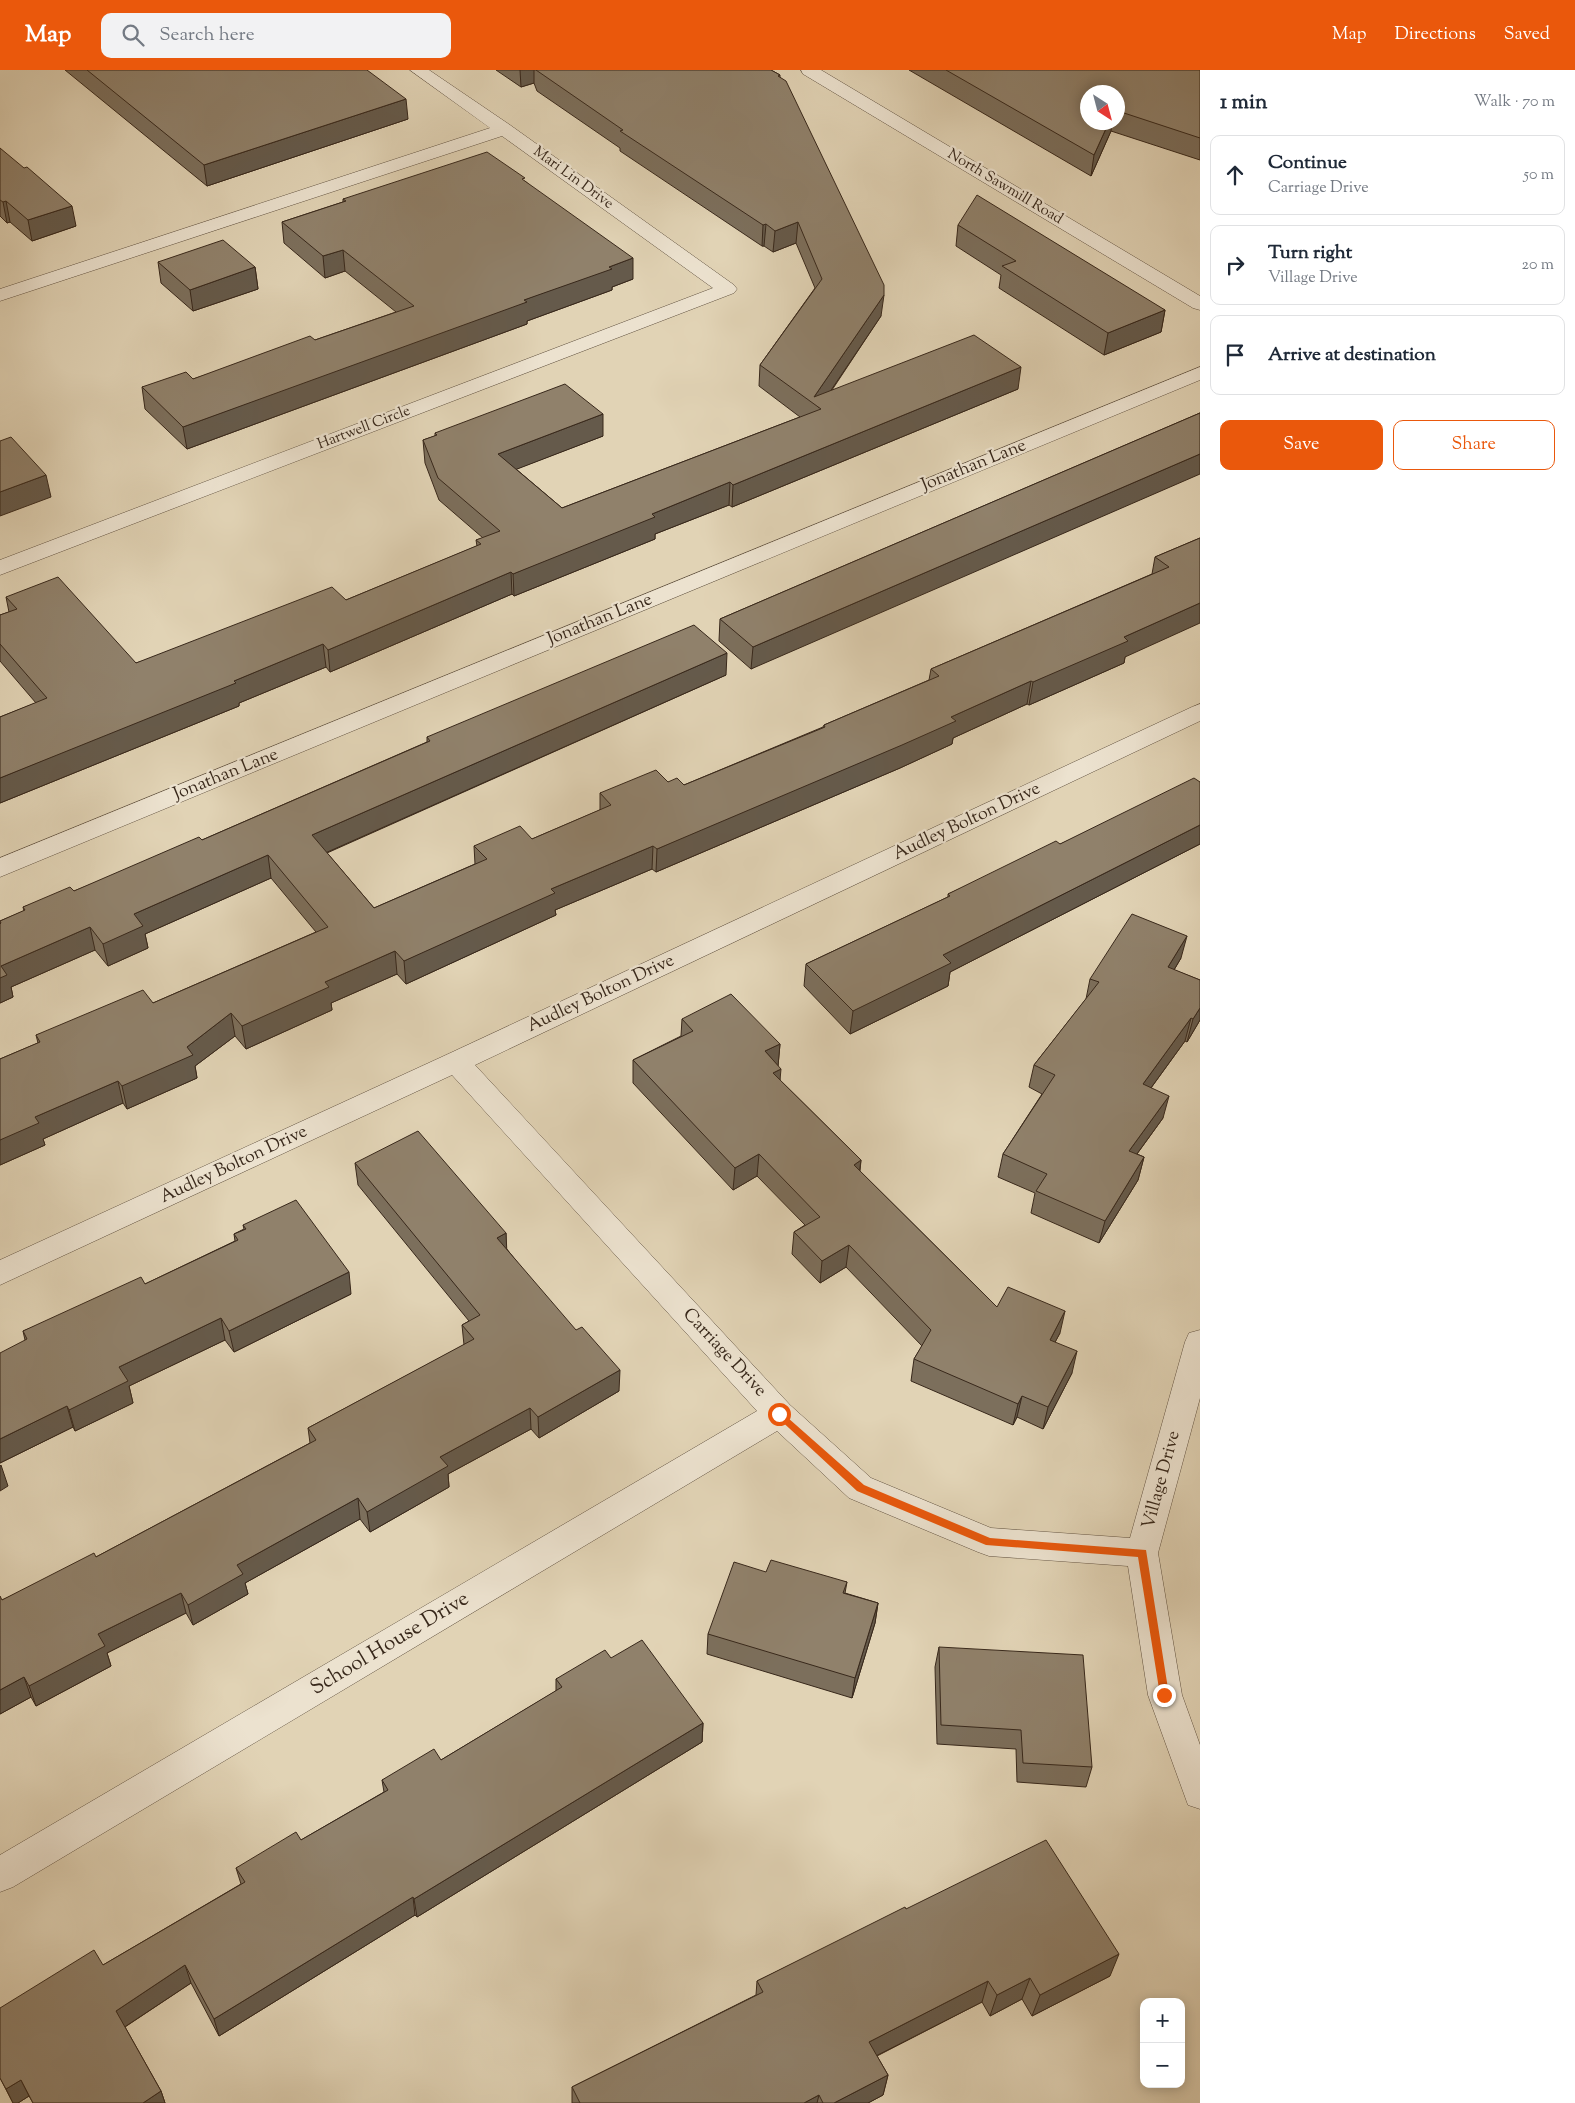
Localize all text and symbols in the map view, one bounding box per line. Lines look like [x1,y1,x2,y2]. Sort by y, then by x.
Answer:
search box [101,13,451,58]
text: Map [25,18,71,52]
icon: search [119,21,147,49]
text: Search here [159,22,255,49]
text: Map [1332,22,1367,48]
text: Directions [1395,22,1476,48]
text: Saved [1504,22,1550,48]
north arrow [1080,85,1125,130]
text: 1 min [1220,88,1267,118]
text: Walk · 70 m [1474,91,1555,114]
street label: Mari Lin Drive [528,142,618,214]
street label: North Sawmill Road [943,144,1067,230]
text: Continue [1268,150,1347,177]
icon: ahead [1221,161,1249,189]
text: 50 m [1523,164,1554,187]
text: Carriage Drive [1268,177,1369,200]
text: Turn right [1268,240,1352,267]
icon: right [1221,251,1249,279]
text: 20 m [1521,254,1554,277]
text: Village Drive [1268,267,1358,290]
icon: arrive [1221,341,1249,369]
text: Arrive at destination [1268,342,1436,369]
street label: Hartwell Circle [314,401,414,455]
button: Save [1220,420,1383,470]
button: Share [1393,420,1555,470]
street label: Jonathan Lane [917,433,1030,499]
street label: Jonathan Lane [543,587,656,653]
street label: Jonathan Lane [169,742,282,808]
street label: Audley Bolton Drive [889,776,1045,868]
street label: Audley Bolton Drive [523,948,679,1040]
street label: Audley Bolton Drive [156,1119,312,1211]
street label: Carriage Drive [676,1303,772,1403]
route start [768,1403,791,1426]
street label: Village Drive [1136,1428,1188,1532]
street label: School House Drive [305,1585,475,1703]
route end [1153,1684,1176,1707]
map controls [1140,1998,1185,2088]
button: + [1140,1998,1185,2043]
button: − [1140,2043,1185,2088]

